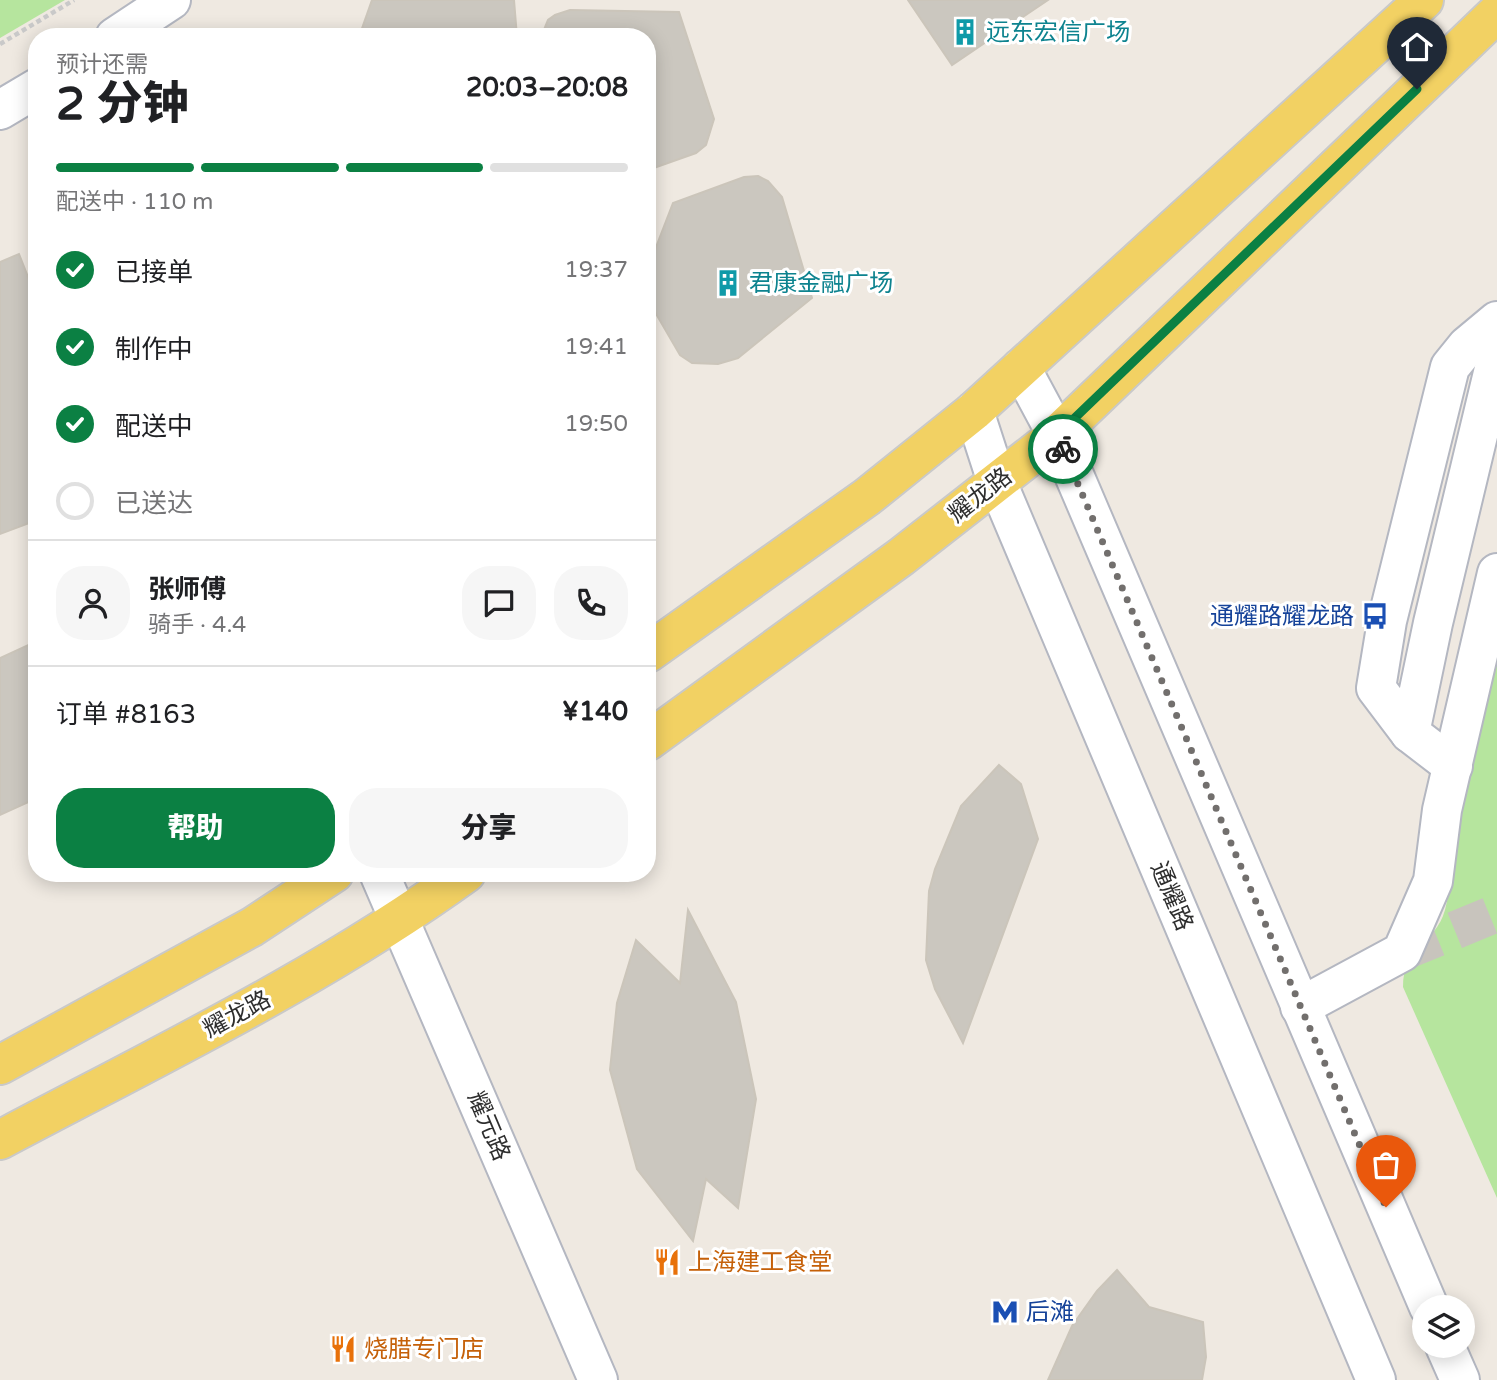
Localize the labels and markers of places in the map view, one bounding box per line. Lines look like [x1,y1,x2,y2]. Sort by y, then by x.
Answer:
building icon: 远东宏信广场 [950,17,980,47]
pin [1387,17,1447,89]
place label: 远东宏信广场 [986,18,1130,47]
building icon: 君康金融广场 [713,268,743,298]
place label: 君康金融广场 [749,269,893,298]
bus stop icon: 通耀路耀龙路 [1360,601,1390,631]
place label: 通耀路耀龙路 [1210,602,1354,631]
pin [1356,1135,1416,1207]
restaurant icon: 上海建工食堂 [652,1247,682,1277]
place label: 上海建工食堂 [688,1248,832,1277]
metro station icon: 后滩 [990,1297,1020,1327]
place label: 后滩 [1026,1298,1074,1327]
restaurant icon: 烧腊专门店 [328,1334,358,1364]
place label: 烧腊专门店 [364,1335,484,1364]

